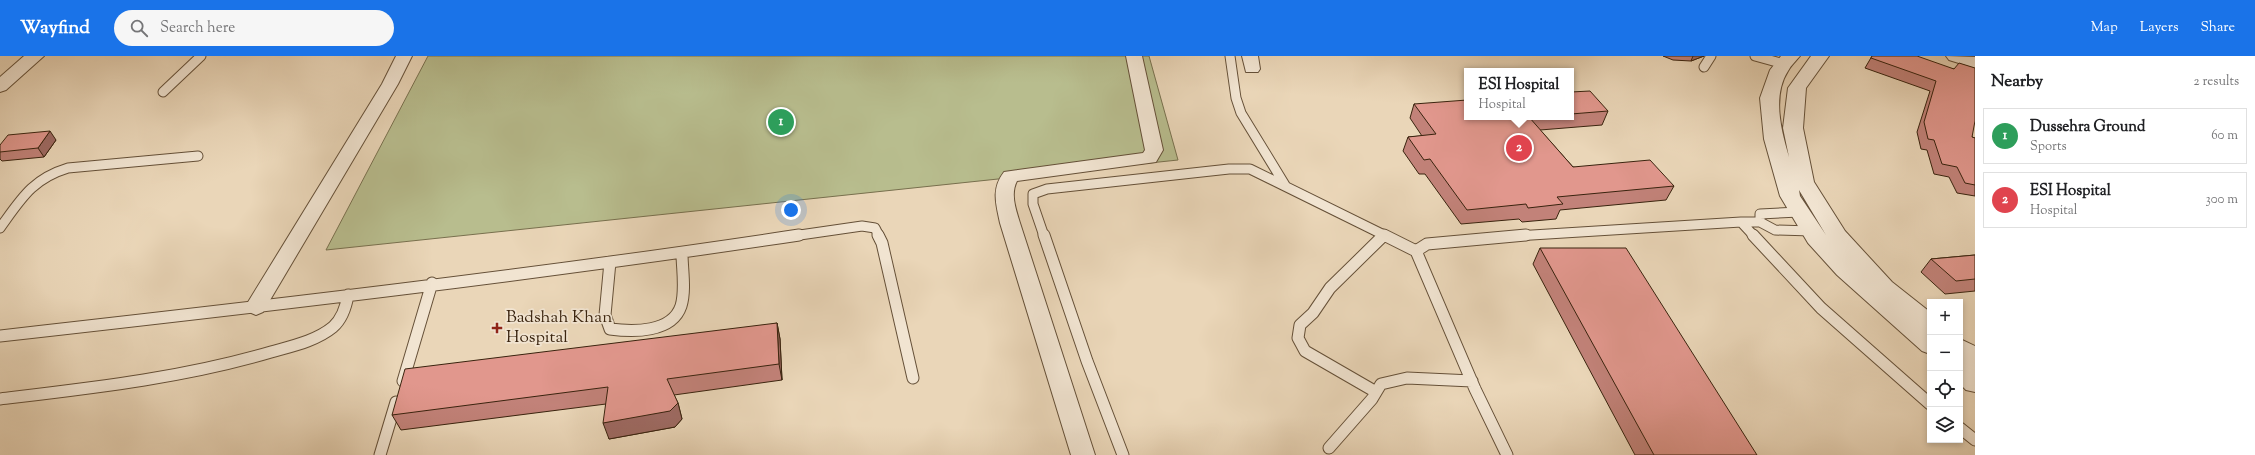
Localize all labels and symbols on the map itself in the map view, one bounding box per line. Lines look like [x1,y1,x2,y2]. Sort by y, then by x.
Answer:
pin: 1 [768,107,794,137]
pin: 2 [1506,133,1532,163]
your location [781,200,801,220]
place label: Badshah Khan Hospital [506,306,612,350]
marker: Badshah Khan Hospital [491,322,503,334]

